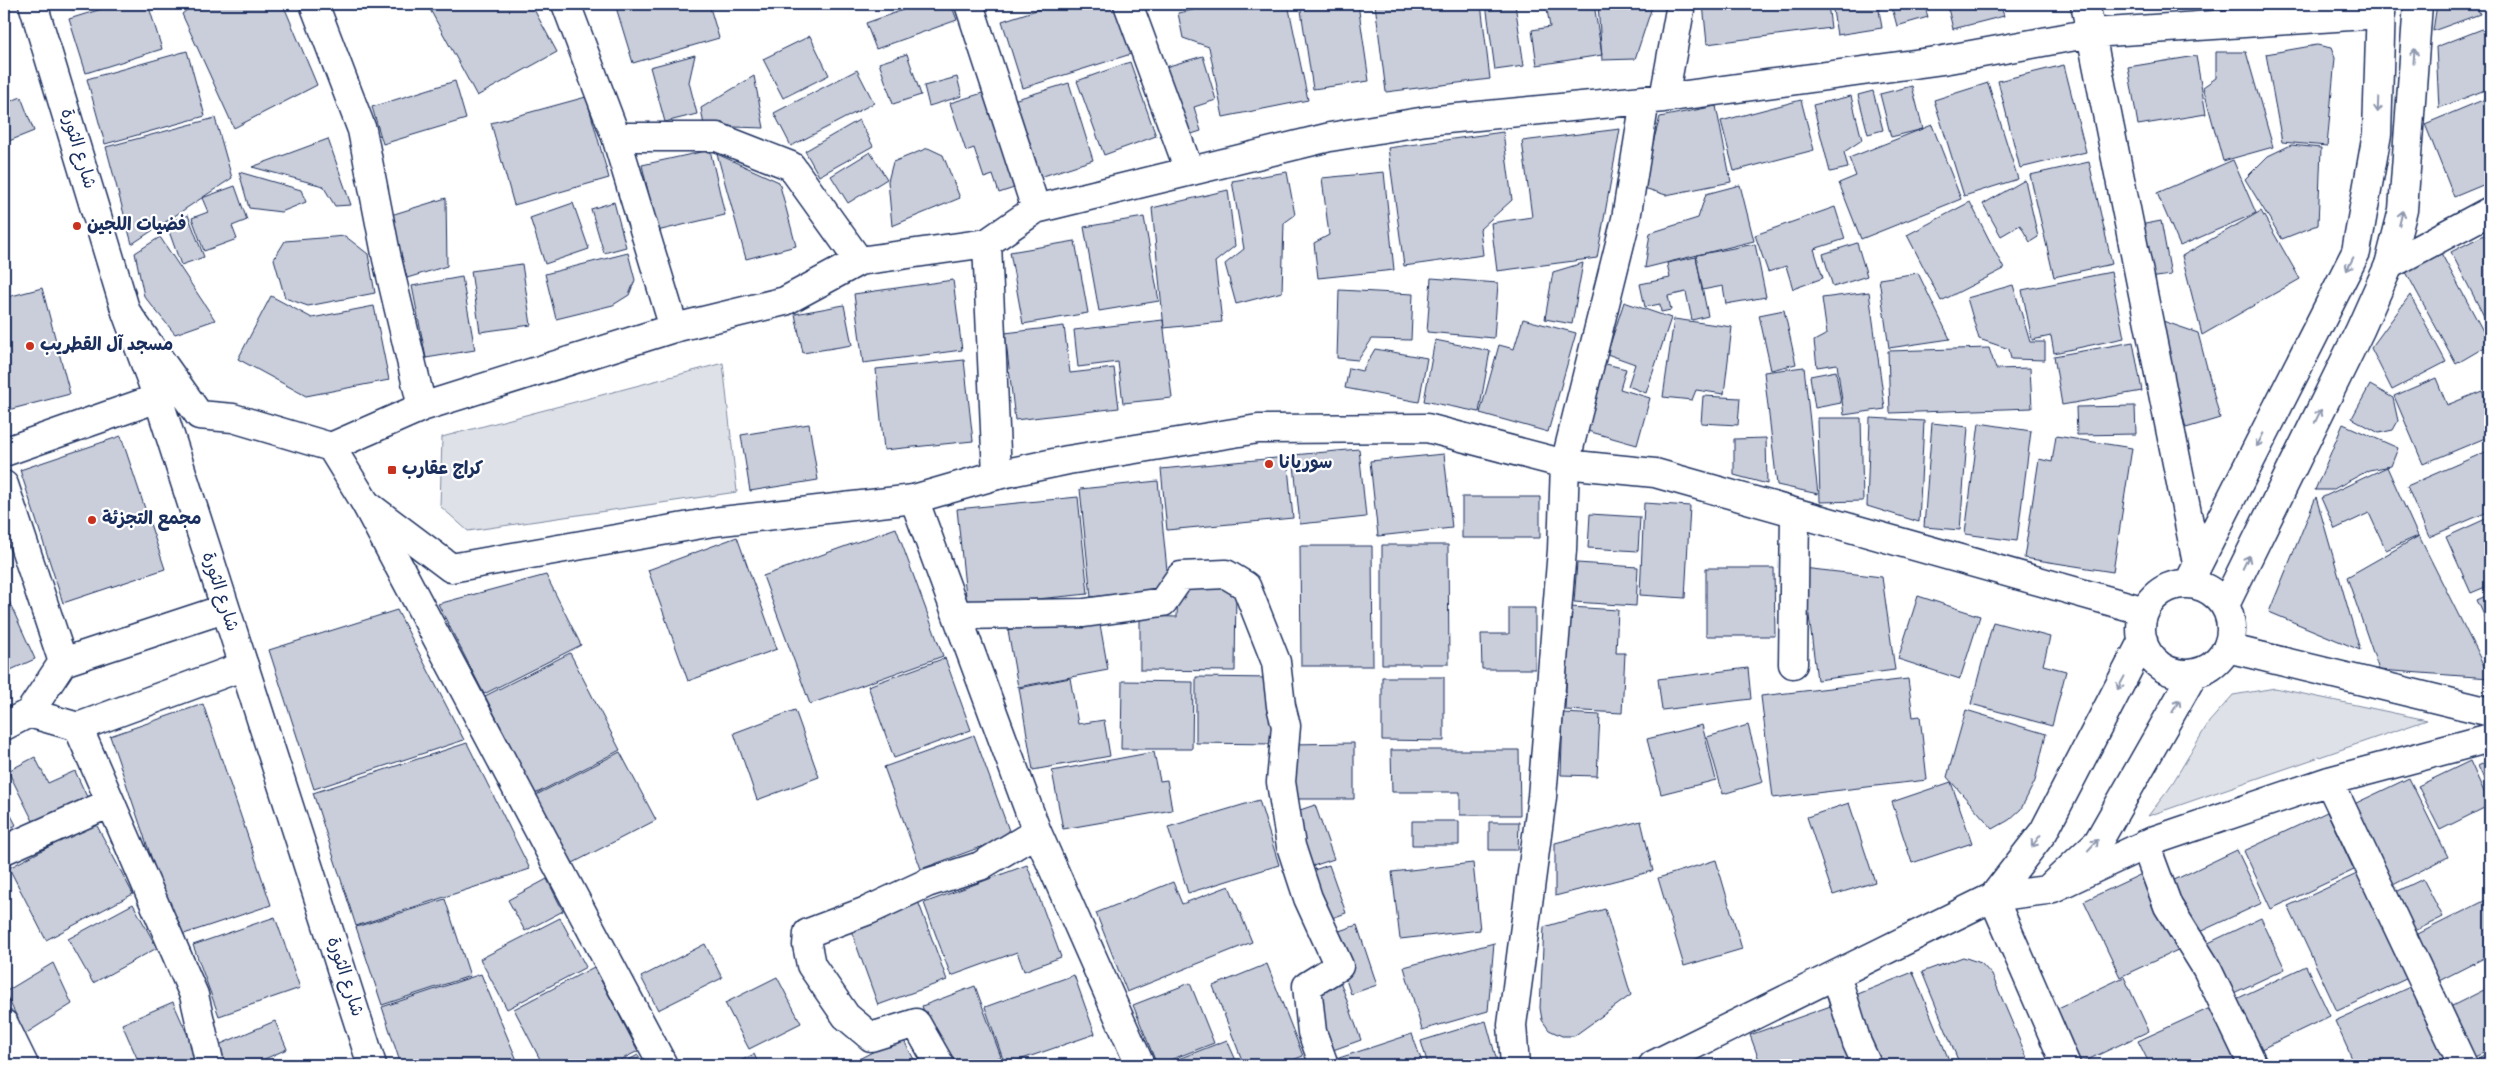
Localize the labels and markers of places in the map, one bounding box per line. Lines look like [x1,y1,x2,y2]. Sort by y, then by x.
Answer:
place label: فضيات اللجين [87,213,186,239]
marker: فضيات اللجين [71,220,83,232]
place label: مسجد آل القطريب [40,333,173,359]
marker: مسجد آل القطريب [24,340,36,352]
place label: سوريانا [1279,451,1332,477]
place label: كراج عقارب [402,457,483,483]
marker: سوريانا [1263,458,1275,470]
marker: كراج عقارب [386,464,398,476]
place label: مجمع التجزئة [102,507,202,533]
marker: مجمع التجزئة [86,514,98,526]

